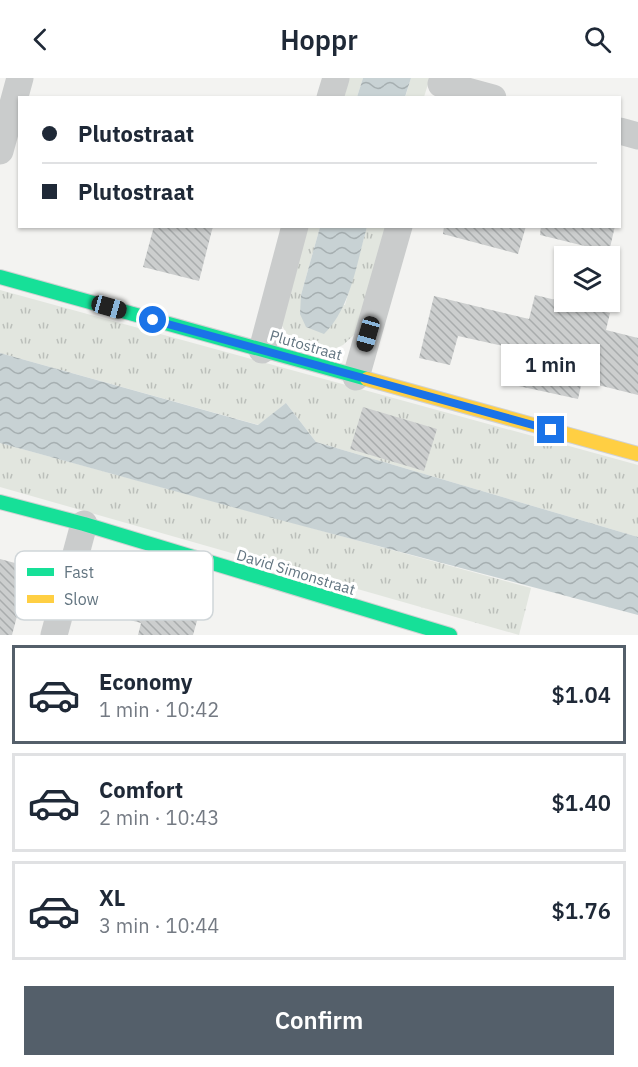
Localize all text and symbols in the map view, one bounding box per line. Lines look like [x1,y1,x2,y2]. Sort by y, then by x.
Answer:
text: Hoppr [280,22,358,57]
icon: back [24,23,57,56]
icon: search [581,23,614,56]
text: Plutostraat [78,119,194,148]
text: Plutostraat [78,177,194,206]
map controls [554,246,620,312]
button: layers [554,246,620,312]
car [89,293,129,321]
route start [139,306,166,333]
car [354,314,382,354]
street label: Plutostraat [268,326,344,364]
callout: 1 min [502,343,600,385]
text: 1 min [525,351,576,378]
route end [537,416,564,443]
street label: David Simonstraat [234,545,358,599]
legend [15,551,213,620]
text: Fast [64,562,94,582]
text: Slow [64,589,99,609]
text: Economy [99,667,193,696]
icon: car [27,668,81,722]
text: $1.04 [552,680,611,709]
text: 1 min · 10:42 [99,696,219,723]
text: Comfort [99,775,183,804]
icon: car [27,776,81,830]
text: $1.40 [552,788,611,817]
text: 2 min · 10:43 [99,804,219,831]
text: XL [99,883,125,912]
icon: car [27,884,81,938]
text: $1.76 [552,896,611,925]
text: 3 min · 10:44 [99,912,219,939]
button: Confirm [24,986,614,1055]

